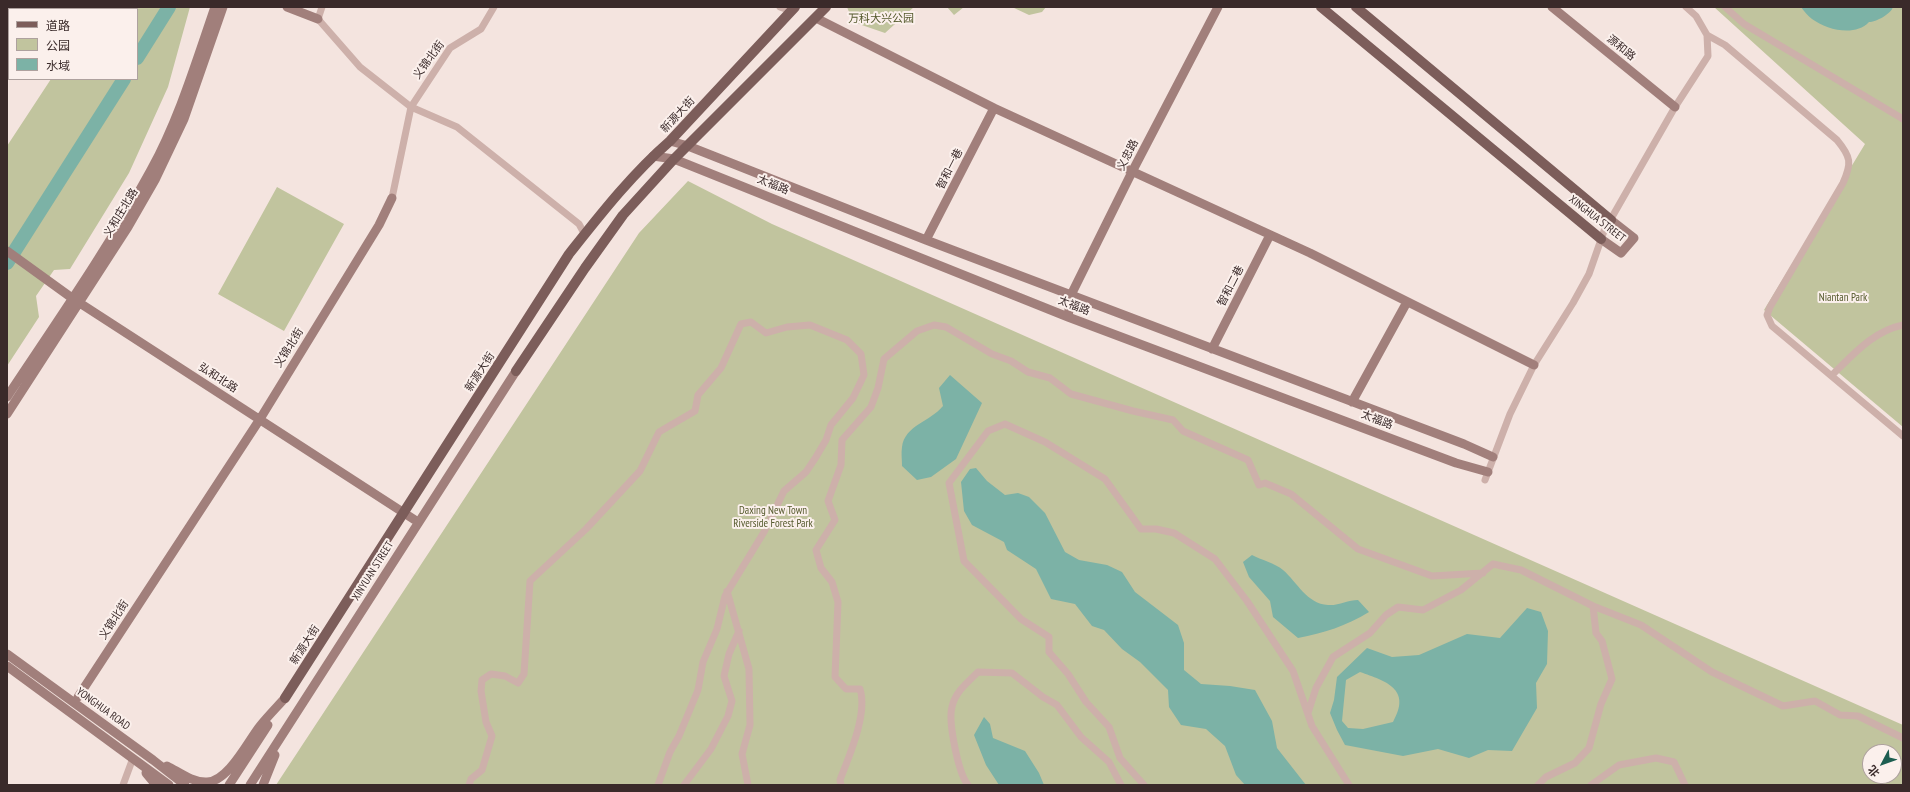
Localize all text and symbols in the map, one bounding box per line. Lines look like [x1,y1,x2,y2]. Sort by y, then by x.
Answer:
legend [8,8,138,80]
park label: 万科大兴公园 [848,12,914,26]
text: 道路 [46,18,70,33]
street label: 源和路 [1604,32,1638,64]
text: 公园 [46,38,70,53]
street label: 义锦北街 [411,38,447,82]
text: 水域 [46,58,70,73]
street label: 新源大街 [658,94,698,136]
street label: 义忠路 [1115,137,1141,173]
street label: 智和一巷 [934,146,966,192]
street label: 太福路 [755,173,791,197]
street label: 义和庄北路 [101,186,141,240]
street label: XINGHUA STREET [1566,193,1628,245]
street label: 智和二巷 [1215,263,1247,309]
park label: Niantan Park [1819,291,1867,305]
street label: 太福路 [1056,294,1092,318]
street label: 义锦北街 [272,326,306,370]
street label: 新源大街 [462,350,498,394]
street label: 弘和北路 [196,360,240,396]
street label: 太福路 [1359,408,1395,432]
park label: Daxing New Town Riverside Forest Park [733,504,813,530]
street label: XINYUAN STREET [350,539,396,603]
street label: 义锦北街 [96,598,132,642]
street label: 新源大街 [287,623,323,667]
street label: YONGHUA ROAD [74,685,132,733]
north arrow [1862,744,1902,784]
text: 北 [1865,762,1883,780]

